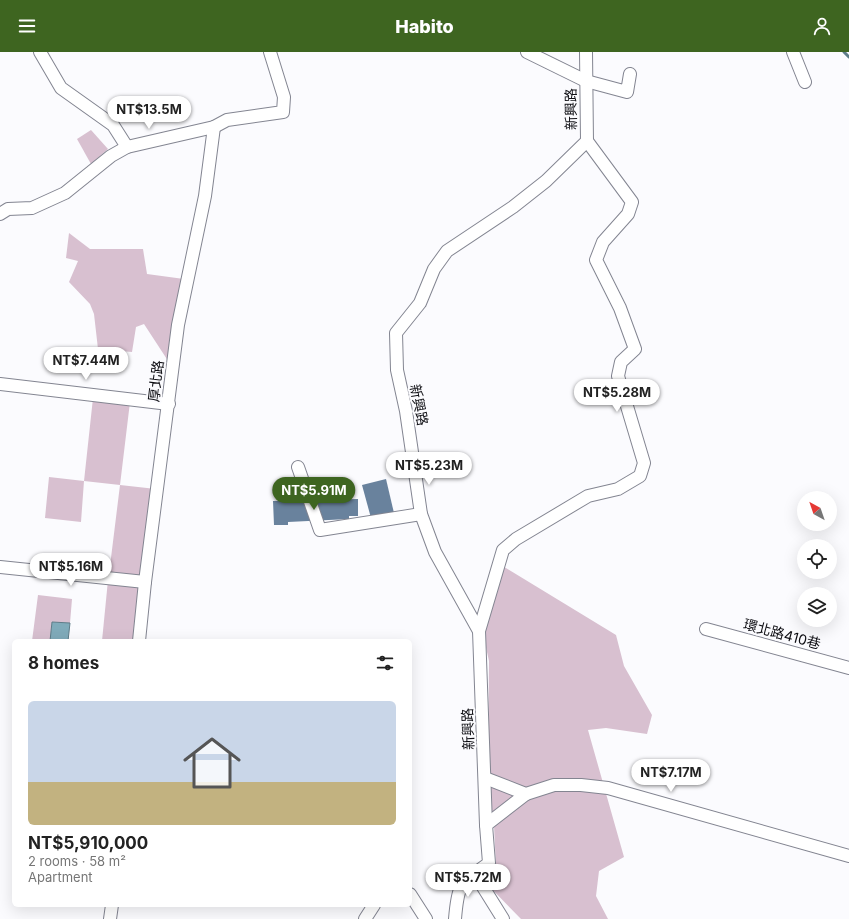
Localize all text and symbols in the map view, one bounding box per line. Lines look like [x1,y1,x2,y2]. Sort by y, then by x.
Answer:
icon: menu [16,15,38,37]
icon: person [811,15,833,37]
text: Habito [395,16,454,37]
street label: 新興路 [562,88,579,130]
pin: NT$13.5M [108,96,190,130]
text: NT$13.5M [116,101,182,117]
pin: NT$7.44M [45,347,127,381]
text: NT$7.44M [52,352,120,368]
street label: 厚北路 [145,359,166,403]
pin: NT$5.28M [576,379,658,413]
street label: 新興路 [407,383,432,427]
text: NT$5.28M [583,384,651,400]
pin: NT$5.23M [388,452,470,486]
text: NT$5.23M [395,457,463,473]
pin: NT$5.91M [273,477,355,511]
text: NT$5.91M [281,482,347,498]
north arrow [797,491,837,531]
map controls [797,491,837,627]
button: locate [797,539,837,579]
pin: NT$5.16M [30,553,112,587]
text: NT$5.16M [39,558,103,574]
button: layers [797,587,837,627]
street label: 環北路410巷 [742,615,823,652]
icon: filters [374,652,396,674]
text: 8 homes [28,653,99,673]
street label: 新興路 [458,708,477,750]
icon: home [176,727,248,799]
pin: NT$7.17M [630,759,712,793]
text: NT$7.17M [640,764,702,780]
text: NT$5,910,000 [28,833,148,853]
text: 2 rooms · 58 m² [28,853,126,869]
pin: NT$5.72M [427,864,509,898]
text: Apartment [28,869,93,885]
text: NT$5.72M [435,869,501,885]

